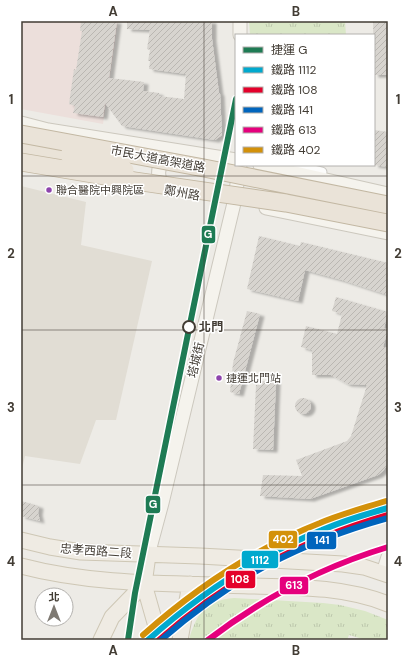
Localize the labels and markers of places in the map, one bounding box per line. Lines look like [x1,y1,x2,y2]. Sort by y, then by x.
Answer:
place label: 聯合醫院中興院區 [56,183,144,197]
marker: 聯合醫院中興院區 [44,185,54,195]
place label: 北門 [199,319,223,335]
marker: 北門 [182,320,196,334]
place label: 捷運北門站 [226,371,281,385]
marker: 捷運北門站 [214,373,224,383]

